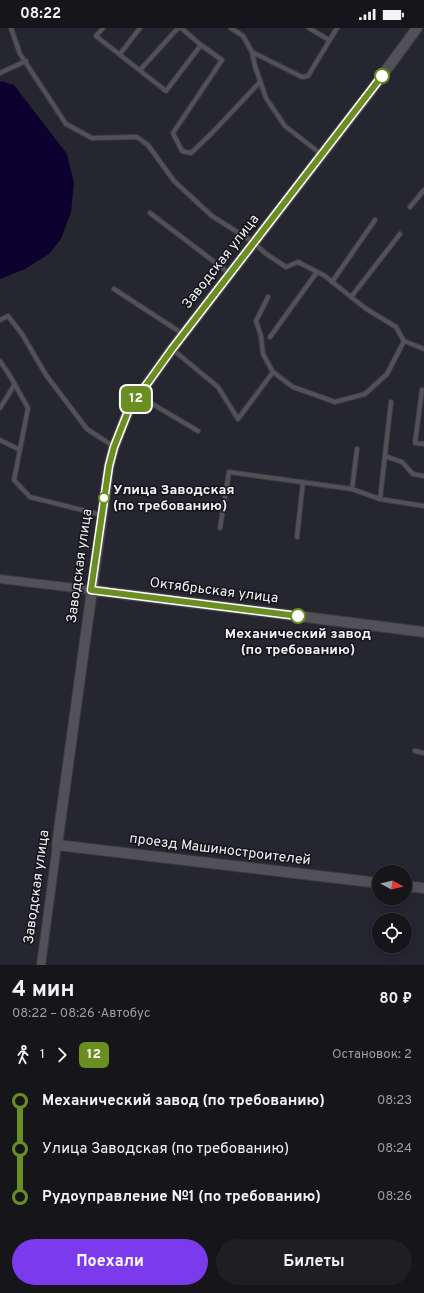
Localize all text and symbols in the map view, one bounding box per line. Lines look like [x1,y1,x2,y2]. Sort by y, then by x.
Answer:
text: 08:22 [20,5,61,24]
unlabelled marker [374,68,390,84]
street label: Заводская улица [179,211,263,313]
line badge: 12 [118,386,154,412]
text: 12 [129,390,143,407]
place label: Улица Заводская (по требованию) [113,482,235,515]
marker: Улица Заводская (по требованию) [98,492,110,504]
street label: Заводская улица [64,508,96,624]
street label: Октябрьская улица [149,575,279,607]
marker: Механический завод (по требованию) [290,608,306,624]
place label: Механический завод (по требованию) [225,626,371,659]
street label: Заводская улица [21,829,53,945]
street label: проезд Машиностроителей [128,830,312,870]
north arrow [372,865,412,905]
map controls [372,865,412,953]
button: locate [372,913,412,953]
text: 4 мин [12,977,75,1004]
text: 80 ₽ [379,990,412,1009]
text: 08:22 – 08:26 · Автобус [12,1006,150,1022]
icon: walk [12,1044,34,1066]
icon: forward [51,1044,73,1066]
text: 12 [87,1046,101,1063]
text: 1 [40,1047,45,1063]
text: Остановок: 2 [332,1047,412,1063]
text: Механический завод (по требованию) [42,1092,325,1111]
text: 08:23 [377,1093,412,1109]
text: Улица Заводская (по требованию) [42,1140,289,1159]
text: 08:24 [377,1141,412,1157]
text: Рудоуправление №1 (по требованию) [42,1188,321,1207]
text: 08:26 [377,1189,412,1205]
button: Поехали [12,1239,208,1285]
button: Билеты [216,1239,412,1285]

